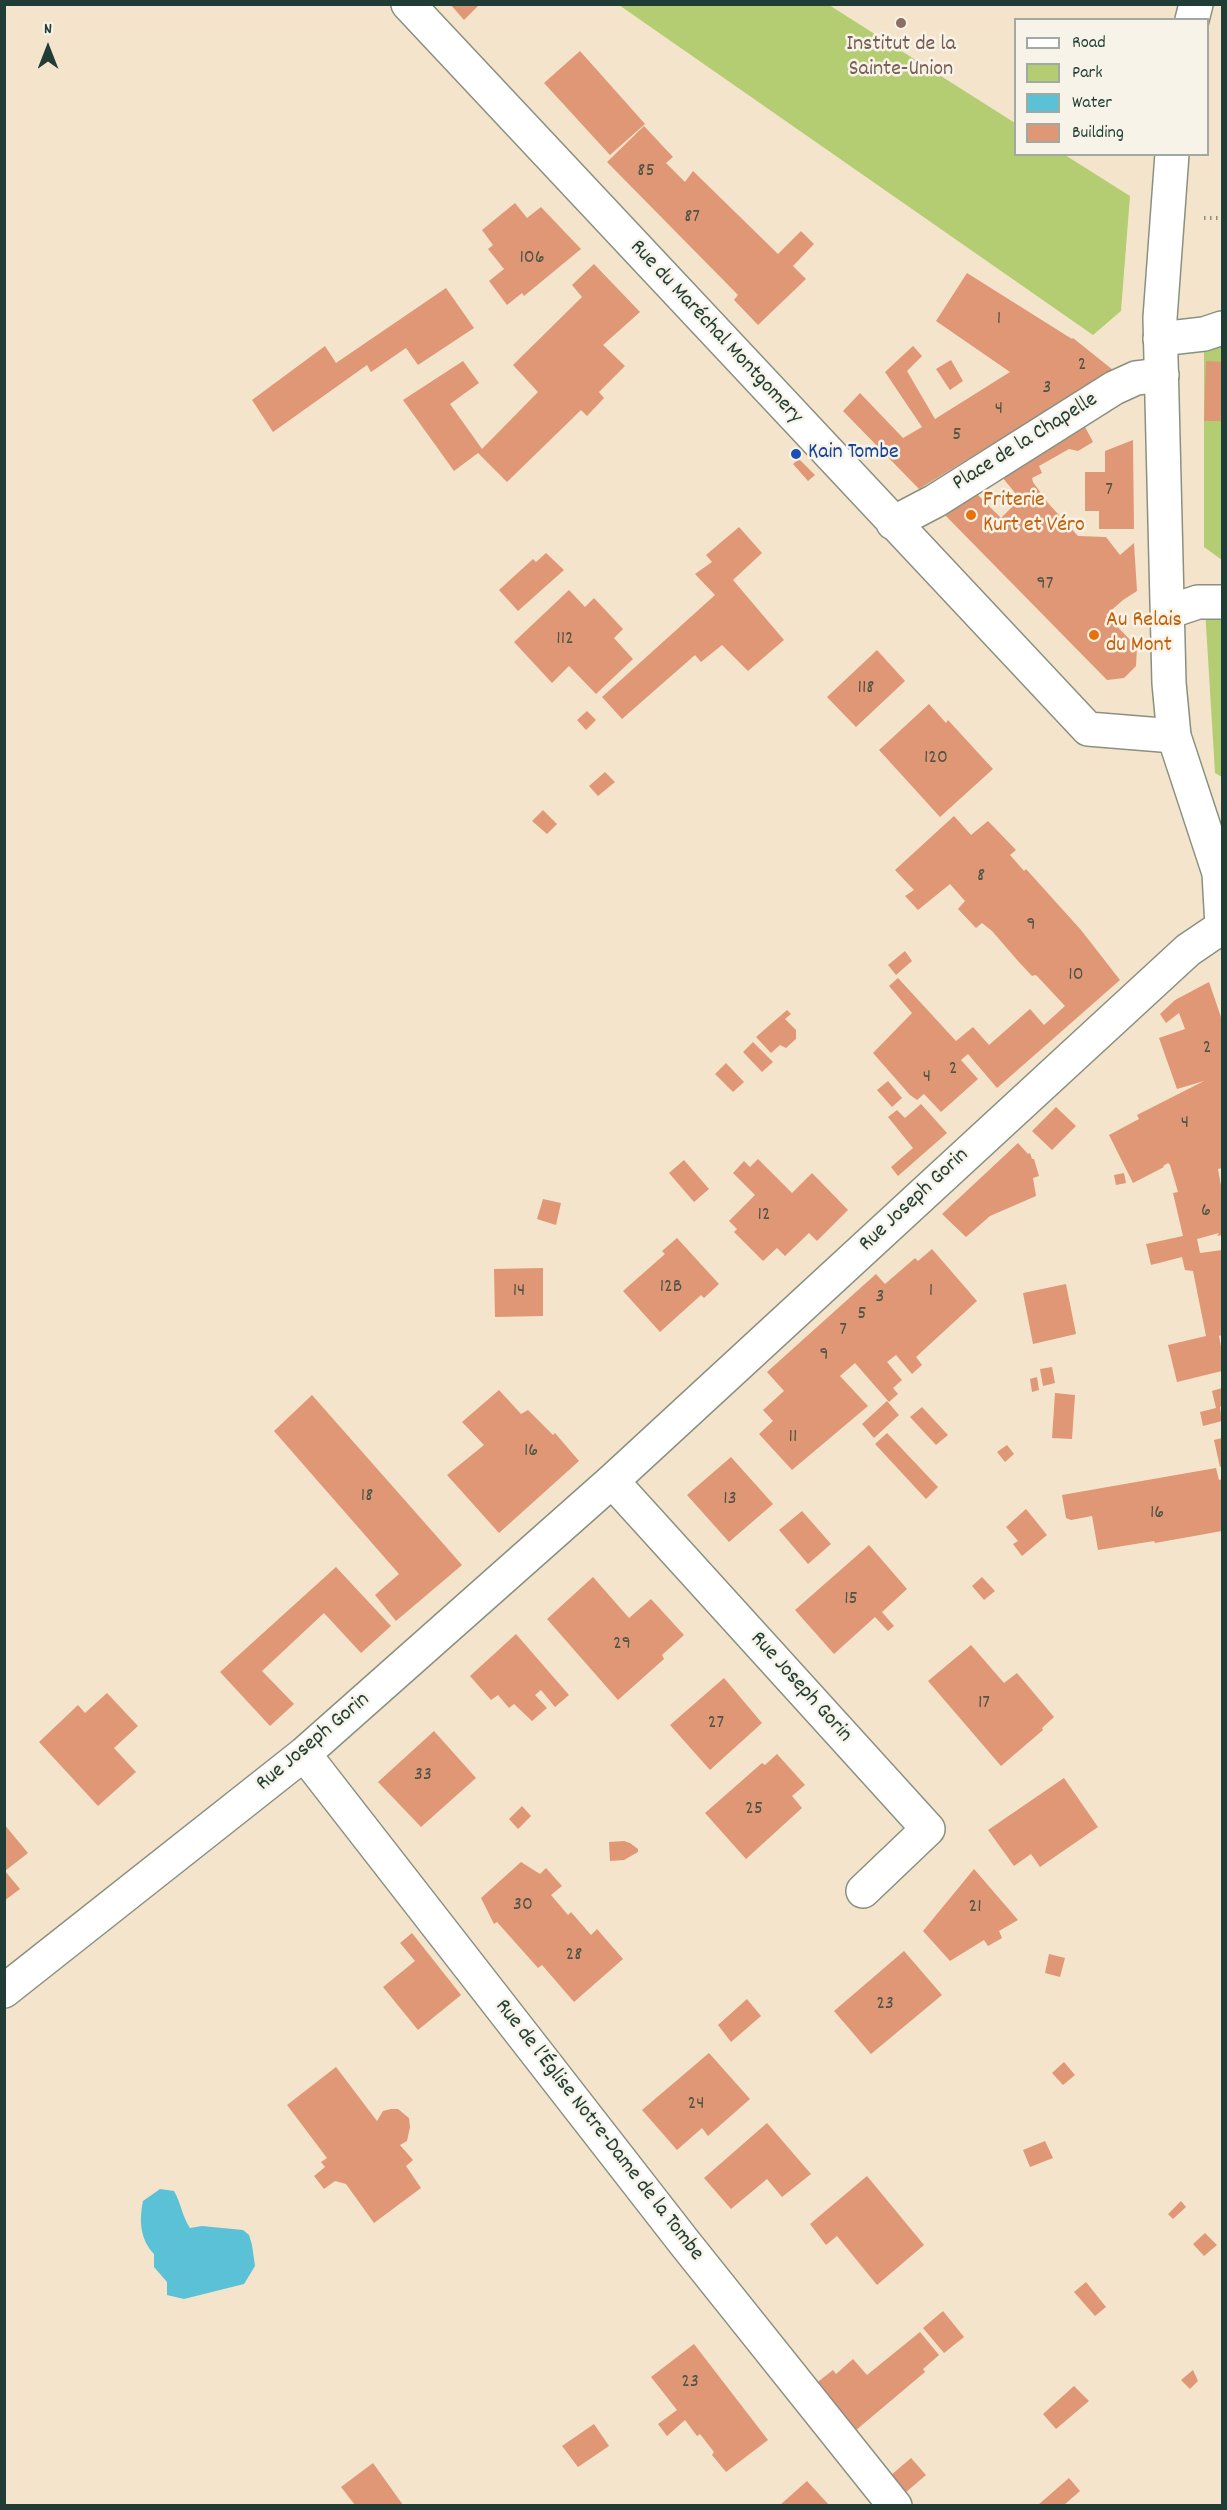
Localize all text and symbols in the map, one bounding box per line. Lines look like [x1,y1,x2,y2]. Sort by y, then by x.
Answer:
marker: Institut de la Sainte-Union [894,16,908,30]
north arrow [18,18,78,78]
text: N [44,18,52,41]
legend [1014,18,1209,156]
text: Road [1072,31,1106,56]
place label: Institut de la Sainte-Union [846,33,956,84]
text: Park [1072,61,1103,86]
text: Water [1072,91,1112,116]
text: Building [1072,121,1124,146]
house number: 85 [637,160,655,184]
house number: 87 [684,206,700,230]
street label: Rue du Maréchal Montgomery [623,235,807,431]
house number: 106 [519,247,545,271]
house number: 1 [997,308,1001,332]
house number: 2 [1078,354,1086,378]
house number: 3 [1043,377,1051,401]
street label: Place de la Chapelle [949,388,1103,498]
house number: 4 [995,398,1003,422]
house number: 5 [952,424,962,448]
place label: Kain Tombe [808,441,899,467]
marker: Kain Tombe [789,447,803,461]
house number: 7 [1105,479,1113,503]
place label: Friterie Kurt et Véro [983,489,1085,540]
marker: Friterie Kurt et Véro [964,508,978,522]
house number: 97 [1037,573,1053,597]
place label: Au Relais du Mont [1106,609,1182,660]
house number: 112 [556,628,574,652]
marker: Au Relais du Mont [1087,628,1101,642]
house number: 118 [858,677,874,701]
house number: 120 [924,747,948,771]
house number: 8 [977,865,985,889]
house number: 9 [1026,914,1036,938]
house number: 10 [1068,964,1084,988]
house number: 2 [1203,1037,1211,1061]
house number: 2 [949,1058,957,1082]
house number: 4 [923,1066,931,1090]
house number: 4 [1181,1112,1189,1136]
street label: Rue Joseph Gorin [855,1144,975,1258]
house number: 6 [1201,1200,1211,1224]
house number: 12 [757,1204,771,1228]
house number: 12B [660,1276,682,1300]
house number: 14 [513,1280,525,1304]
house number: 1 [929,1280,933,1304]
house number: 3 [876,1286,884,1310]
house number: 5 [857,1303,867,1327]
house number: 7 [839,1319,847,1343]
house number: 9 [819,1344,829,1368]
house number: 11 [789,1426,797,1450]
house number: 16 [524,1440,538,1464]
house number: 18 [361,1485,373,1509]
house number: 13 [723,1488,737,1512]
house number: 16 [1150,1502,1164,1526]
house number: 15 [844,1588,858,1612]
street label: Rue Joseph Gorin [743,1627,857,1749]
house number: 29 [613,1633,631,1657]
street label: Rue Joseph Gorin [252,1688,376,1798]
house number: 17 [978,1692,990,1716]
house number: 27 [708,1712,724,1736]
house number: 33 [414,1764,432,1788]
house number: 25 [745,1798,763,1822]
house number: 30 [513,1894,533,1918]
house number: 21 [968,1896,982,1920]
house number: 28 [566,1944,582,1968]
house number: 23 [876,1993,894,2017]
street label: Rue de l’Église Notre-Dame de la Tombe [488,1995,708,2267]
house number: 24 [687,2093,705,2117]
house number: 23 [681,2371,699,2395]

